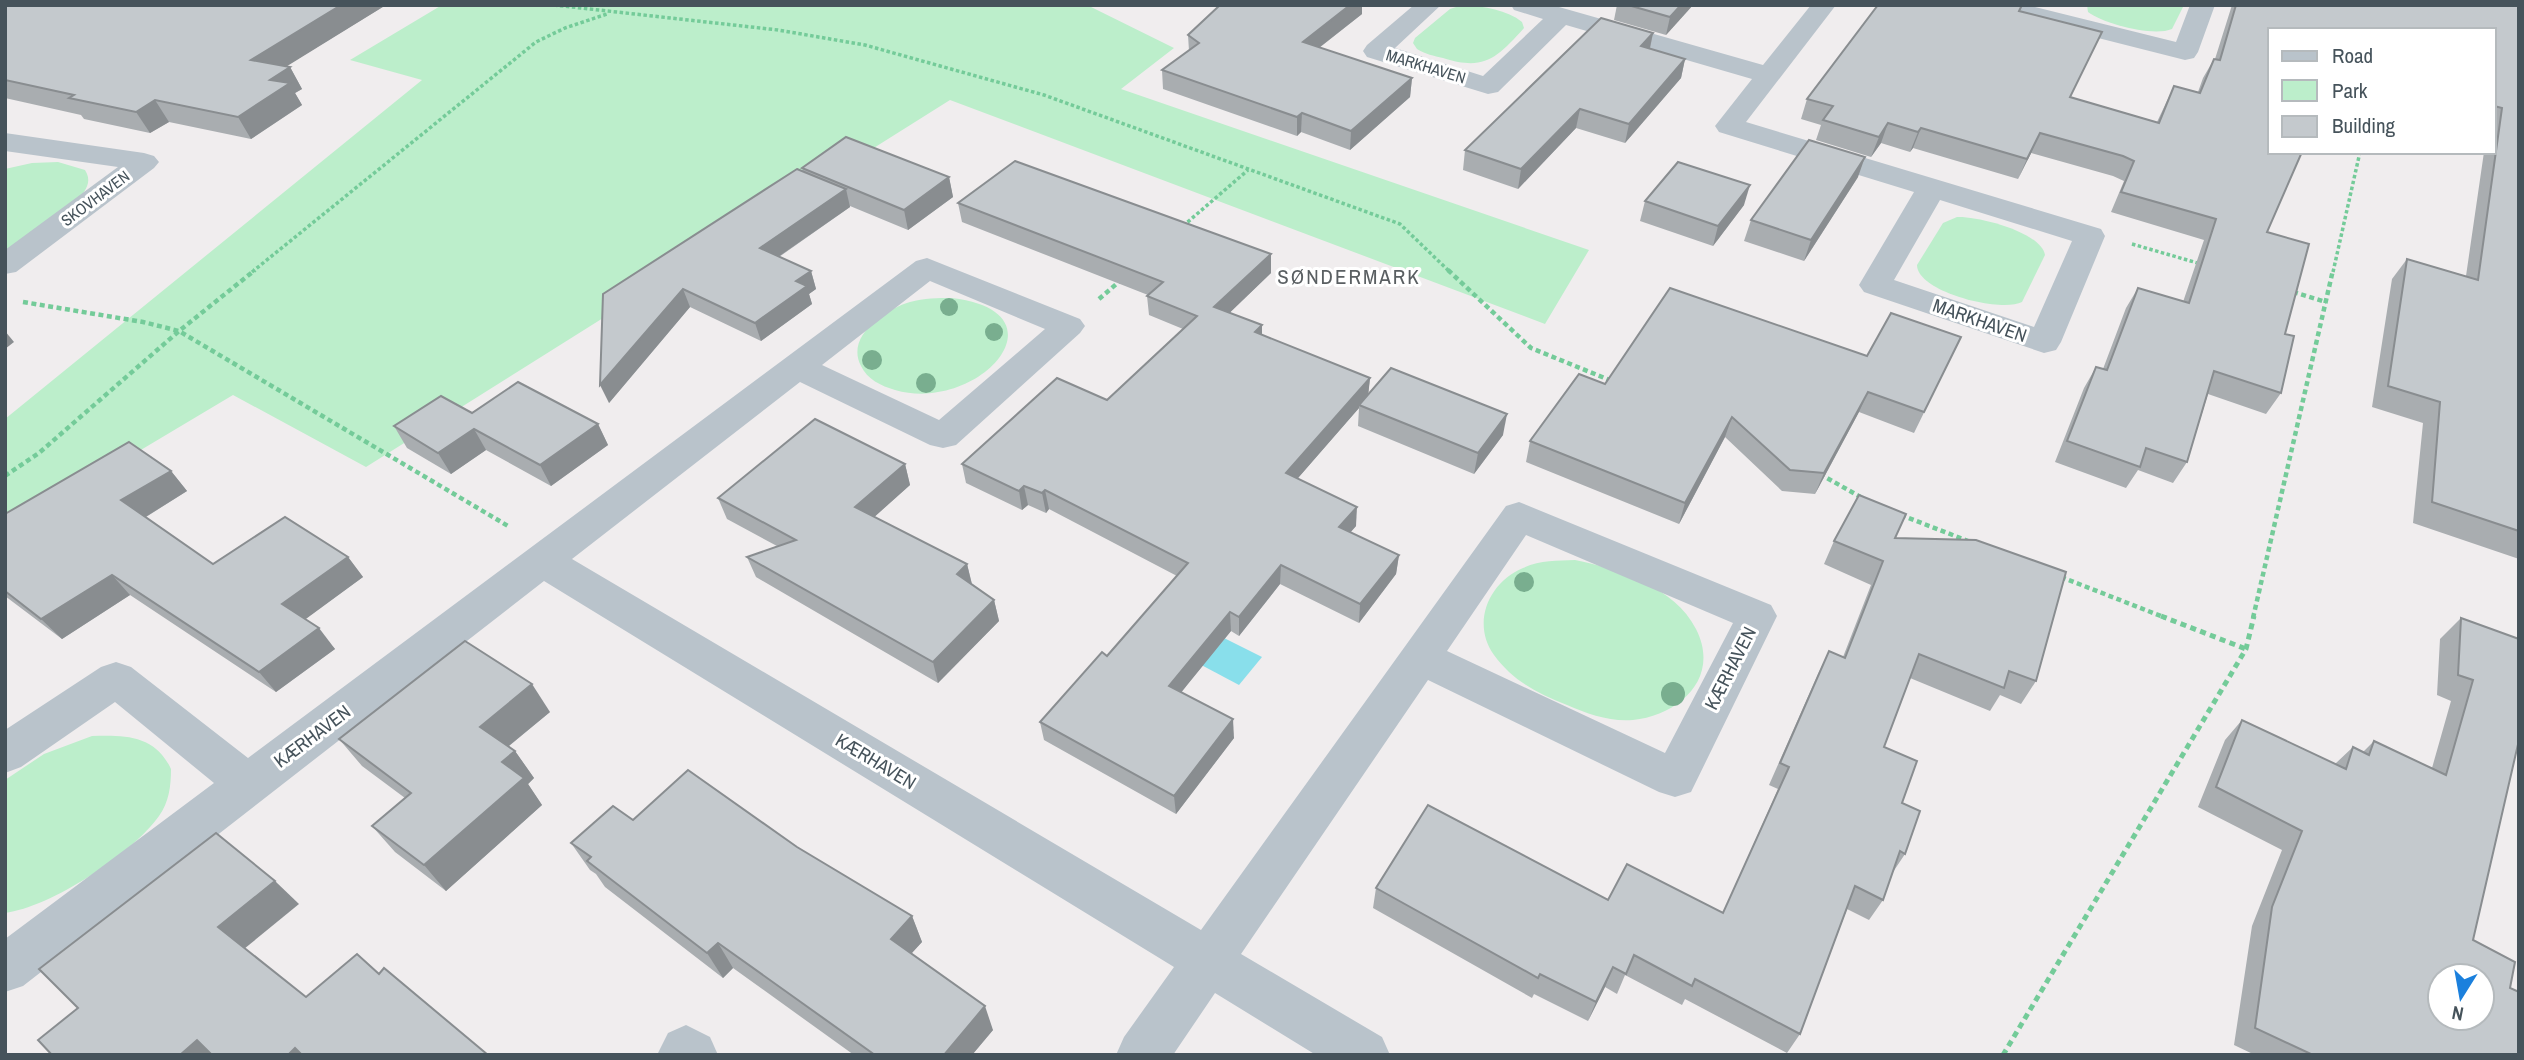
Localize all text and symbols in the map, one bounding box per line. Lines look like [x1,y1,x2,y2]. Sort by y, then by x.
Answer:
legend [2268,28,2496,154]
text: Road [2332,41,2373,70]
street label: MARKHAVEN [1384,43,1468,89]
text: Park [2332,76,2368,105]
text: Building [2332,111,2396,140]
street label: SKOVHAVEN [56,165,134,231]
district label: SØNDERMARK [1277,262,1421,291]
street label: MARKHAVEN [1930,292,2030,348]
street label: KÆRHAVEN [1698,622,1762,714]
street label: KÆRHAVEN [268,699,356,773]
street label: KÆRHAVEN [831,727,921,795]
north arrow [2426,962,2496,1032]
text: N [2450,1000,2466,1028]

